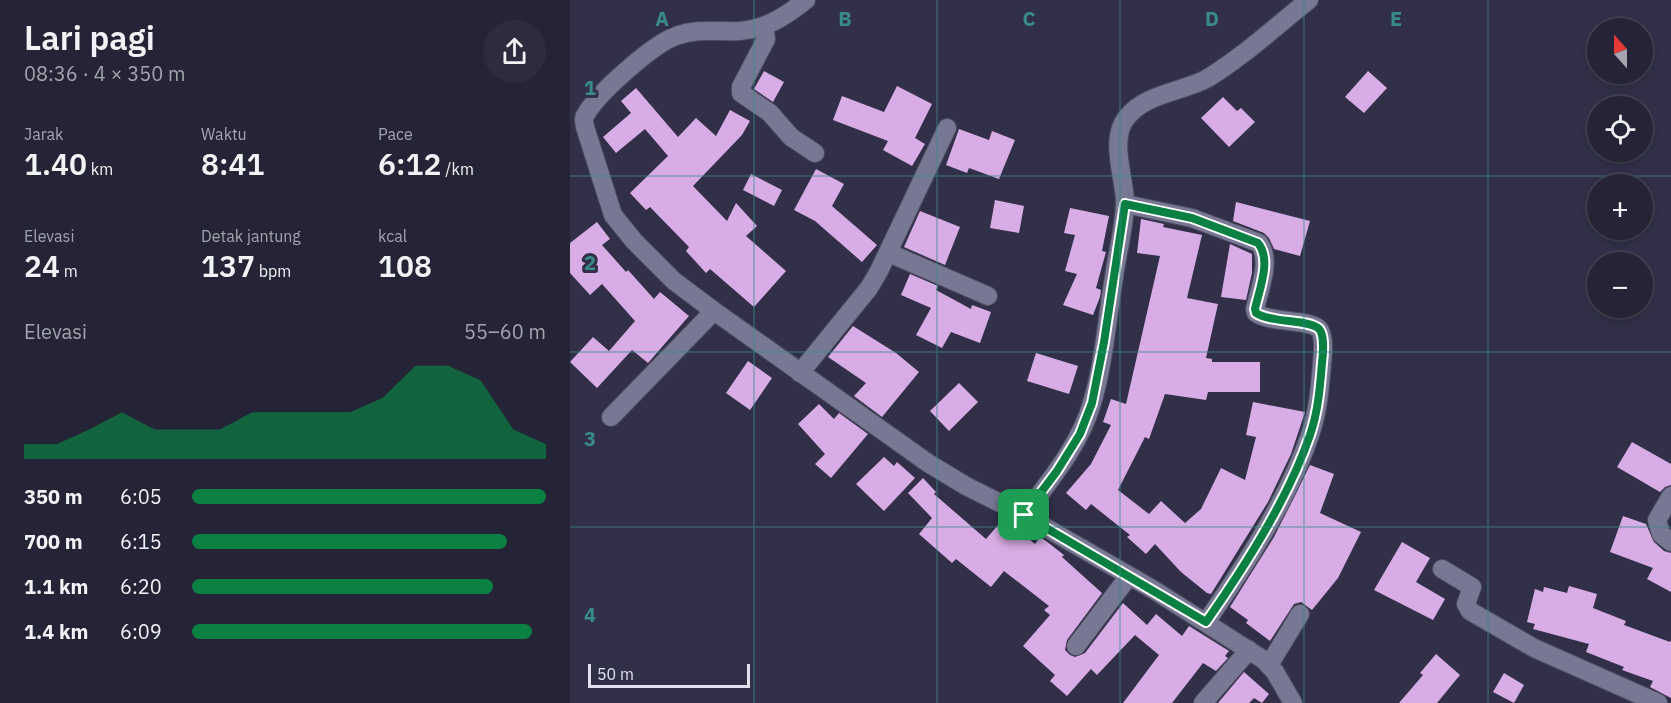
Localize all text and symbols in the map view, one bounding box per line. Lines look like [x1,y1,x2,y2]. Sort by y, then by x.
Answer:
text: A [655,5,669,32]
text: B [838,5,852,32]
text: C [1022,5,1036,32]
text: D [1205,5,1219,32]
text: E [1390,5,1402,32]
text: Lari pagi [24,16,155,59]
north arrow [1587,18,1653,84]
map controls [1587,18,1653,318]
button: share [483,20,546,83]
text: 08:36 · 4 × 350 m [24,60,185,87]
text: 1 [584,74,596,101]
button: locate [1587,96,1653,162]
text: Jarak [24,124,64,144]
text: Waktu [201,124,247,144]
text: Pace [378,124,413,144]
text: 1.40 [24,144,87,183]
text: 8:41 [201,144,265,183]
text: 6:12 [378,144,442,183]
text: km [87,159,113,179]
text: /km [442,159,474,179]
button: + [1587,174,1653,240]
text: Elevasi [24,226,74,246]
text: Detak jantung [201,226,301,246]
text: kcal [378,226,407,246]
text: 24 [24,246,60,285]
text: 137 [201,246,255,285]
text: 108 [378,246,432,285]
text: 2 [584,249,596,276]
button: − [1587,252,1653,318]
text: m [60,261,78,281]
text: bpm [255,261,291,281]
text: Elevasi [24,318,87,345]
text: 55–60 m [464,318,546,345]
text: 3 [584,425,596,452]
text: 350 m [24,483,83,510]
text: 6:05 [120,483,162,510]
pin [998,489,1049,540]
icon: arrive [1007,498,1040,531]
text: 700 m [24,528,83,555]
text: 6:15 [120,528,162,555]
text: 1.1 km [24,573,88,600]
text: 6:20 [120,573,162,600]
text: 4 [584,601,596,628]
text: 1.4 km [24,618,88,645]
text: 6:09 [120,618,162,645]
scale bar [588,661,750,688]
text: 50 m [597,664,634,684]

